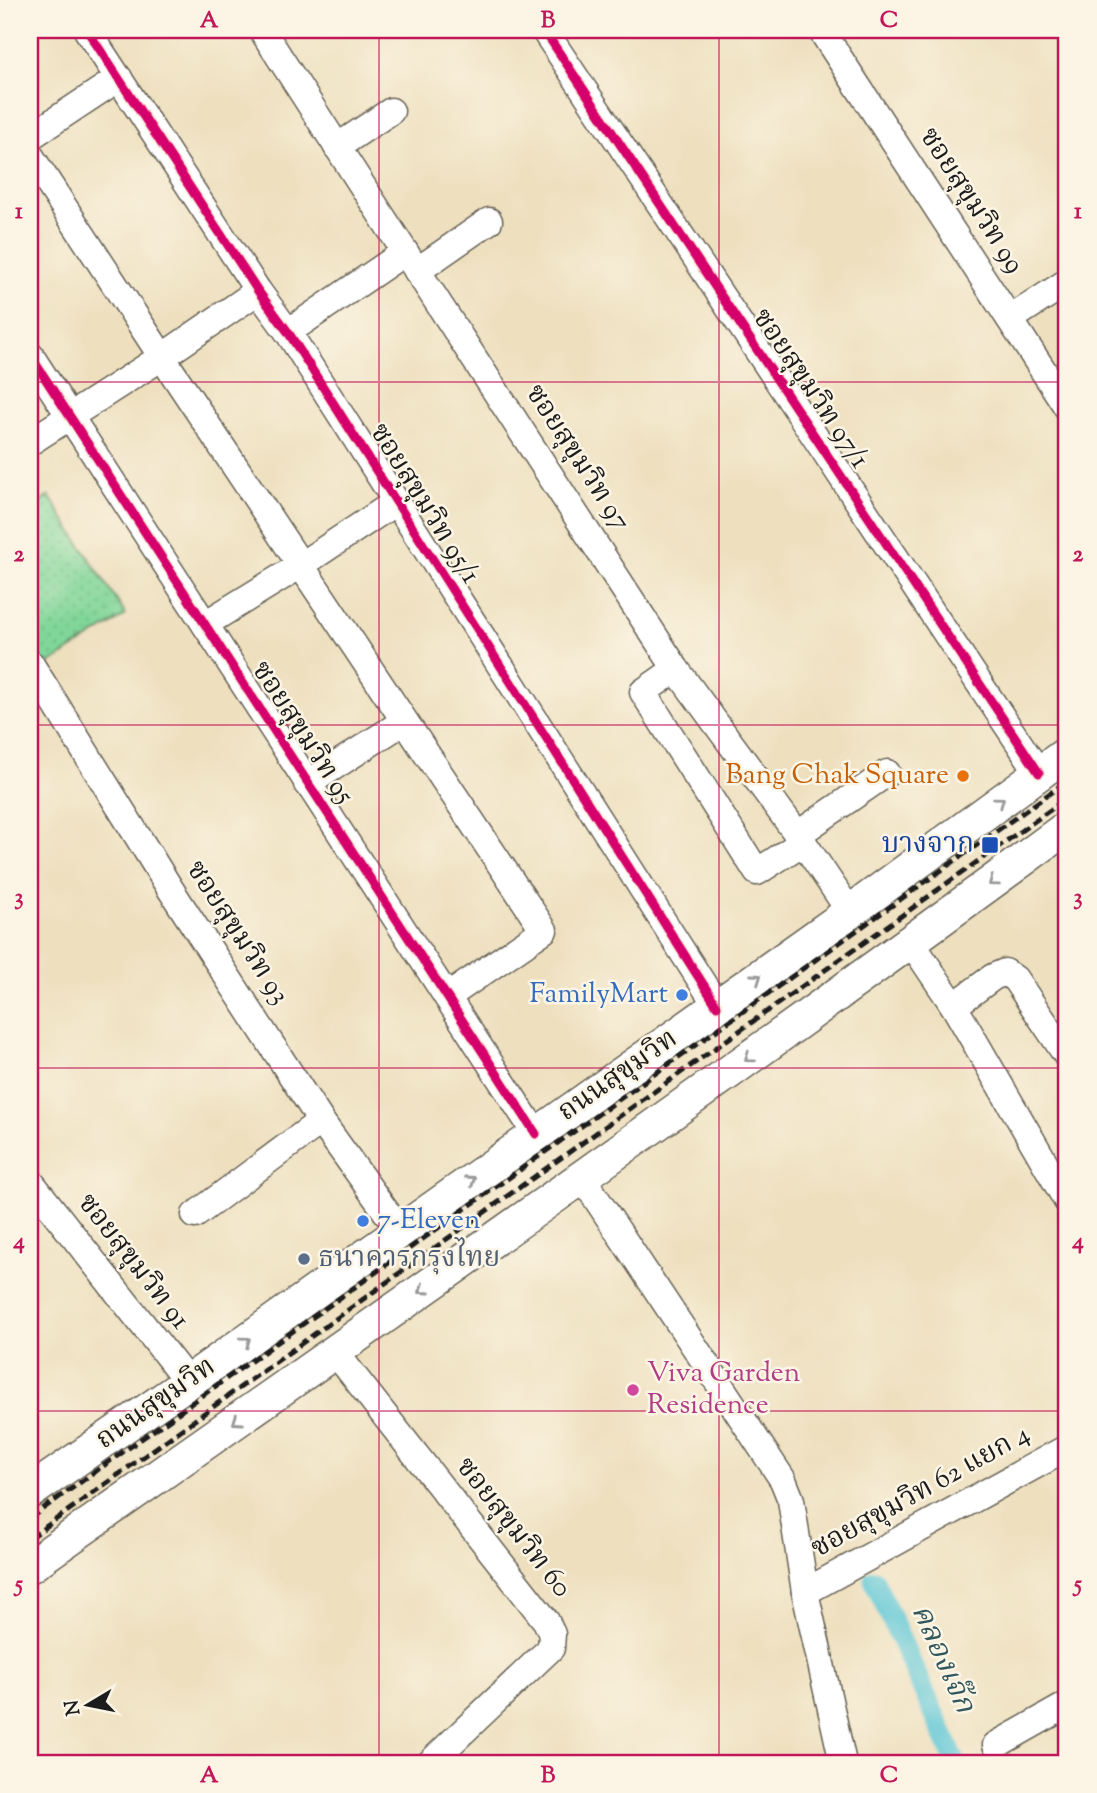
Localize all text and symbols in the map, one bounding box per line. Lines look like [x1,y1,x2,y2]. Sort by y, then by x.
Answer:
text: A [200,5,219,38]
text: B [541,5,556,38]
text: C [880,5,898,38]
street label: ซอยสุขุมวิท 99 [909,120,1033,282]
text: 1 [15,196,23,229]
text: 1 [1074,196,1082,229]
street label: ซอยสุขุมวิท 97/1 [741,301,879,477]
street label: ซอยสุขุมวิท 97 [515,377,639,539]
street label: ซอยสุขุมวิท 95/1 [359,416,489,592]
text: 2 [14,539,25,572]
text: 2 [1073,539,1084,572]
street label: ซอยสุขุมวิท 95 [241,654,364,813]
place label: Bang Chak Square [725,756,949,796]
marker: Bang Chak Square [955,768,971,784]
one-way arrow [993,797,1005,809]
place label: บางจาก [882,825,974,865]
marker: บางจาก [980,835,1000,855]
street label: ซอยสุขุมวิท 93 [175,853,299,1013]
one-way arrow [988,874,1000,886]
text: 3 [14,882,24,915]
text: 3 [1073,882,1083,915]
one-way arrow [749,974,762,986]
place label: FamilyMart [530,975,668,1015]
marker: FamilyMart [674,987,690,1003]
street label: ถนนสุขุมวิท [550,1020,686,1132]
one-way arrow [744,1050,757,1063]
one-way arrow [463,1176,476,1188]
street label: ซอยสุขุมวิท 91 [67,1185,199,1339]
place label: 7-Eleven [377,1201,481,1241]
marker: 7-Eleven [355,1213,371,1229]
text: 4 [12,1226,25,1259]
text: 4 [1071,1226,1084,1259]
place label: ธนาคารกรุงไทย [318,1237,500,1279]
marker: ธนาคารกรุงไทย [296,1251,312,1267]
one-way arrow [418,1282,431,1294]
one-way arrow [238,1337,251,1349]
street label: ถนนสุขุมวิท [88,1348,224,1460]
place label: Viva Garden Residence [647,1354,800,1426]
marker: Viva Garden Residence [625,1382,641,1398]
one-way arrow [232,1413,245,1425]
street label: ซอยสุขุมวิท 62 แยก 4 [804,1415,1038,1569]
street label: ซอยสุขุมวิท 60 [445,1449,581,1607]
text: 5 [13,1569,23,1602]
text: 5 [1072,1569,1082,1602]
water label: คลองเจ๊ก [899,1598,985,1721]
north arrow [52,1671,122,1741]
text: N [59,1698,88,1717]
text: A [200,1760,219,1793]
text: B [541,1760,556,1793]
text: C [880,1760,898,1793]

